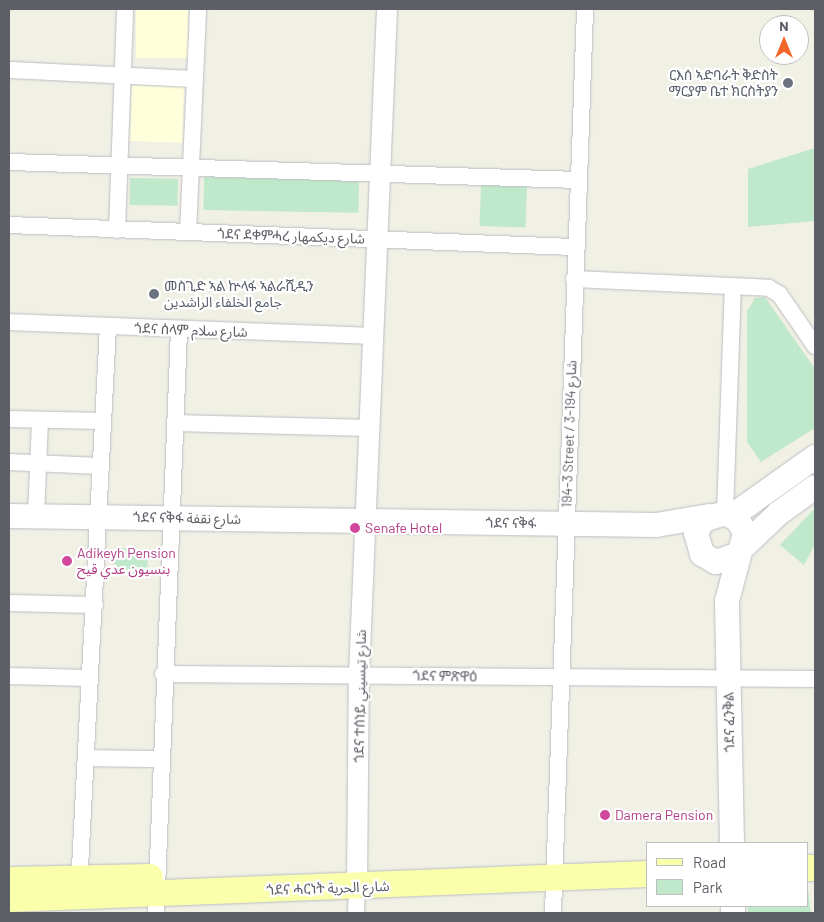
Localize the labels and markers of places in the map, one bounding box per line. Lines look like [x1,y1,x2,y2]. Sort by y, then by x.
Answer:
place label: ርእሰ ኣድባራት ቅድስት ማርያም ቤተ ክርስትያን [669,67,778,100]
marker: ርእሰ ኣድባራት ቅድስት ማርያም ቤተ ክርስትያን [782,77,794,89]
place label: መስጊድ ኣል ኵላፋ ኣልራሺዲን جامع الخلفاء الراشدين [164,278,314,310]
marker: መስጊድ ኣል ኵላፋ ኣልራሺዲን جامع الخلفاء الراشدين [148,288,160,300]
place label: Senafe Hotel [365,520,442,536]
marker: Senafe Hotel [349,522,361,534]
place label: Adikeyh Pension بنسيون عدي قيح [77,545,176,578]
marker: Adikeyh Pension بنسيون عدي قيح [61,555,73,567]
place label: Damera Pension [615,807,713,823]
marker: Damera Pension [599,809,611,821]

